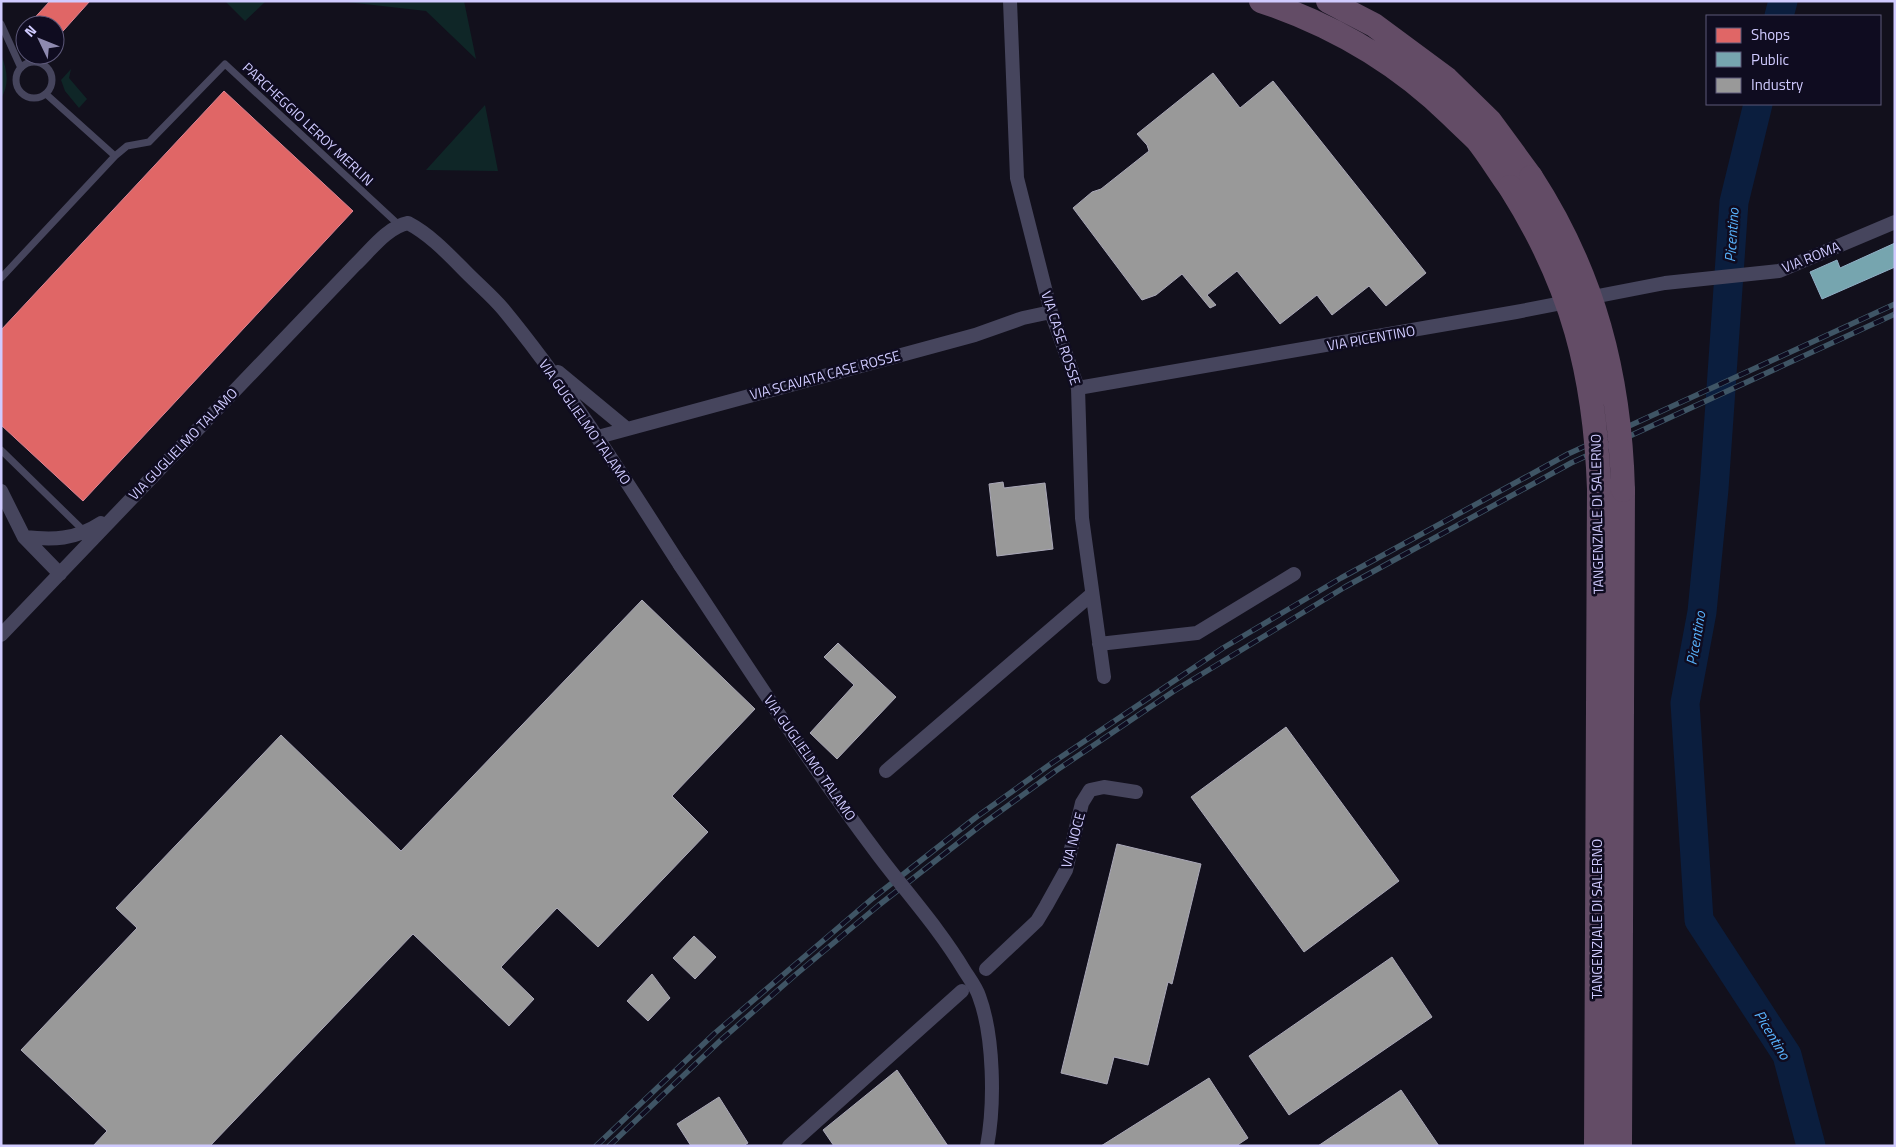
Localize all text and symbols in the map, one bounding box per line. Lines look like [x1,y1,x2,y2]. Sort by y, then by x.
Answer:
north arrow [15,15,65,65]
legend [1706,15,1881,105]
text: N [19,20,41,42]
text: Shops [1751,23,1790,46]
text: Public [1751,48,1789,71]
street label: PARCHEGGIO LEROY MERLIN [238,57,379,190]
text: Industry [1751,73,1803,96]
water label: Picentino [1718,206,1745,263]
street label: VIA ROMA [1779,235,1844,278]
street label: VIA CASE ROSSE [1036,288,1087,388]
street label: VIA PICENTINO [1325,319,1417,356]
street label: VIA SCAVATA CASE ROSSE [747,344,903,405]
street label: VIA GUGLIELMO TALAMO [534,355,637,489]
street label: VIA GUGLIELMO TALAMO [123,383,242,505]
street label: TANGENZIALE DI SALERNO [1585,434,1608,594]
water label: Picentino [1679,609,1712,667]
street label: VIA GUGLIELMO TALAMO [759,691,862,825]
street label: VIA NOCE [1055,809,1090,870]
street label: TANGENZIALE DI SALERNO [1586,839,1607,999]
water label: Picentino [1749,1006,1797,1064]

